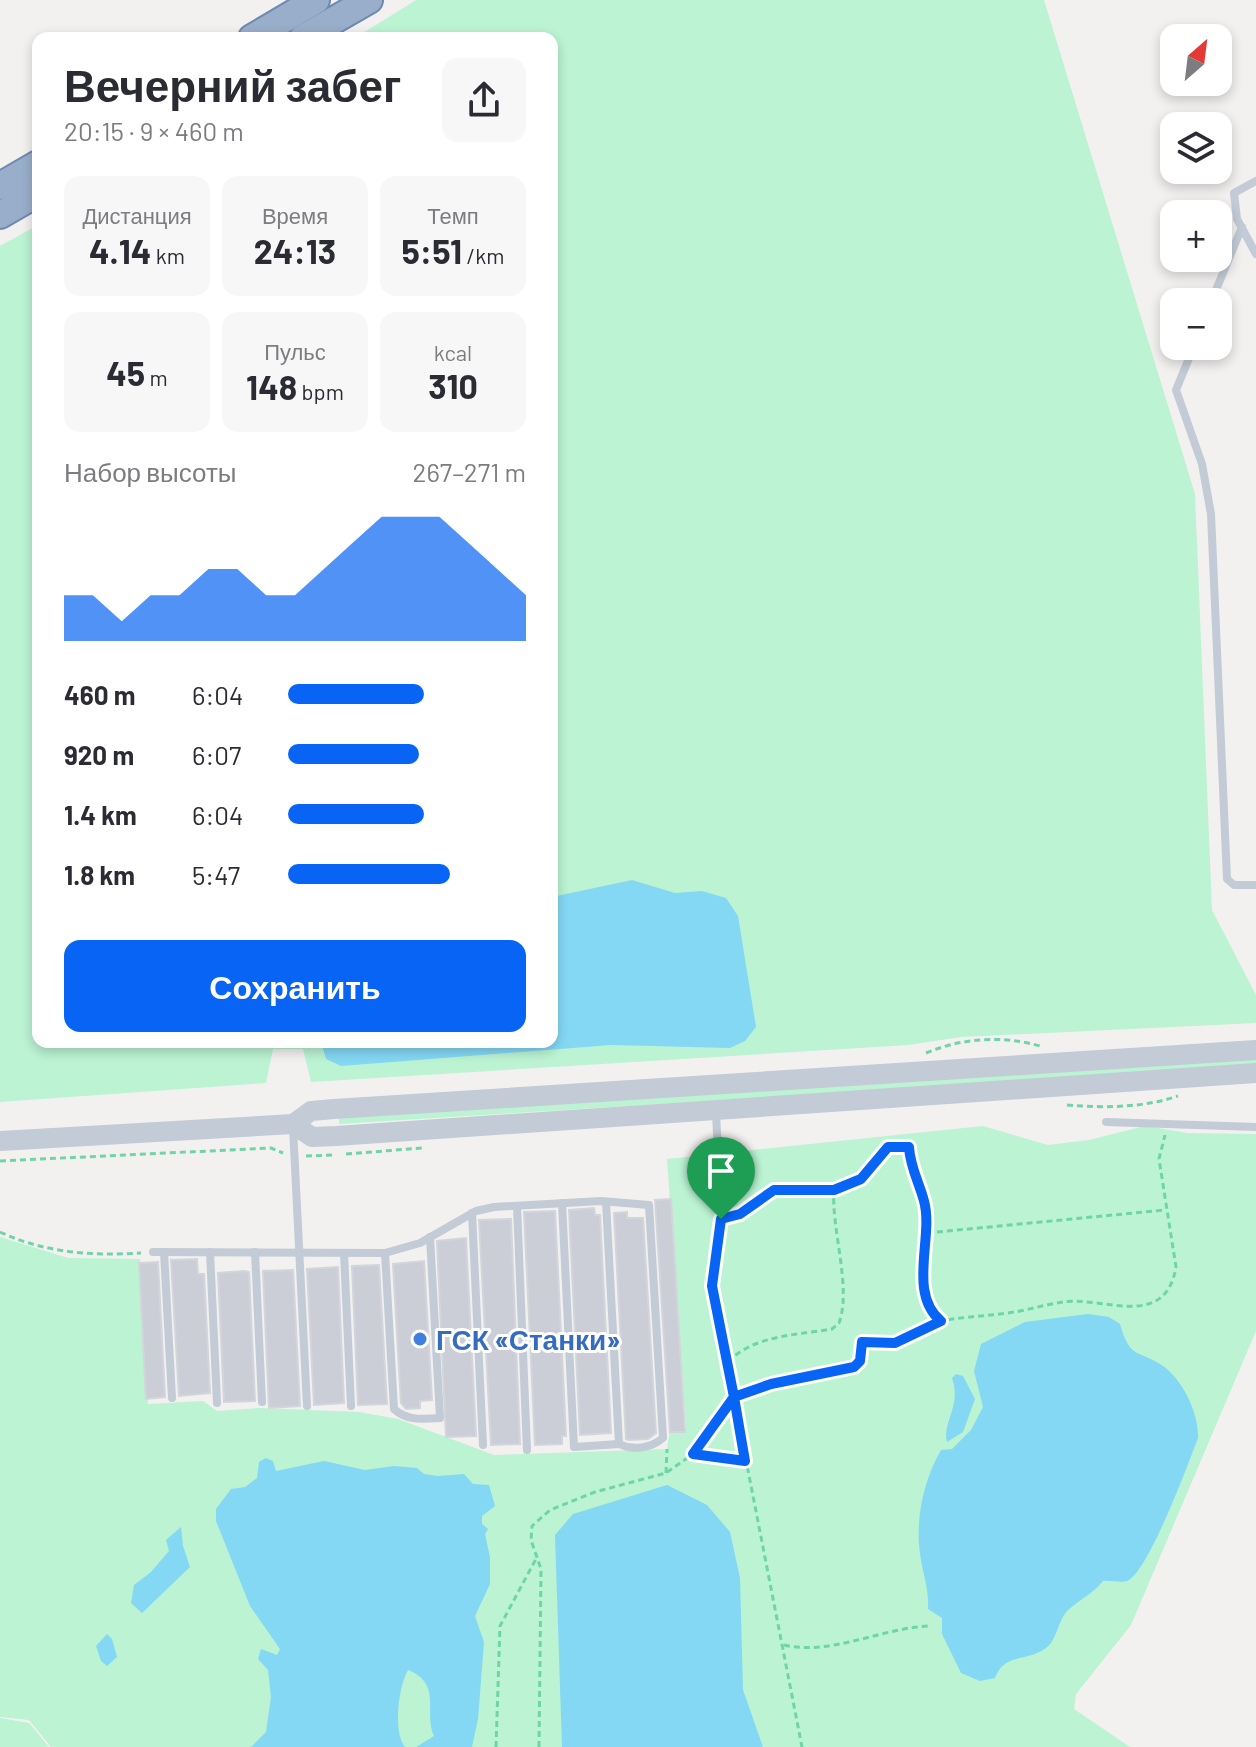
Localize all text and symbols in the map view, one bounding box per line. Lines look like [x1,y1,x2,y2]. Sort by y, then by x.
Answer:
north arrow [1160,24,1232,96]
map controls [1160,24,1232,360]
text: Вечерний забег [64,58,401,111]
button: share [442,58,526,142]
button: layers [1160,112,1232,184]
text: 20:15 · 9 × 460 m [64,115,244,146]
button: + [1160,200,1232,272]
text: Дистанция [82,202,192,228]
text: Время [262,202,328,228]
text: Темп [427,202,479,228]
text: 4.14 [89,230,151,271]
text: 24:13 [254,230,336,271]
text: 5:51 [401,230,462,271]
text: km [151,242,185,268]
text: /km [462,242,505,268]
button: − [1160,288,1232,360]
text: Пульс [264,338,326,364]
text: kcal [434,339,472,365]
text: 45 [106,352,145,393]
text: m [145,364,168,390]
text: 310 [428,365,478,406]
text: 148 [246,366,297,407]
text: bpm [297,378,344,404]
text: Набор высоты [64,456,237,487]
text: 267–271 m [413,456,526,487]
text: 460 m [64,679,135,710]
text: 6:04 [192,679,243,710]
text: 920 m [64,739,134,770]
text: 6:07 [192,739,241,770]
text: 1.4 km [64,799,137,830]
text: 6:04 [192,799,243,830]
text: 1.8 km [64,859,135,890]
text: 5:47 [192,859,240,890]
button: Сохранить [64,940,526,1032]
pin [687,1137,755,1219]
icon: arrive [699,1149,743,1193]
place label: ГСК «Станки» [436,1322,621,1356]
marker: ГСК «Станки» [411,1330,429,1348]

